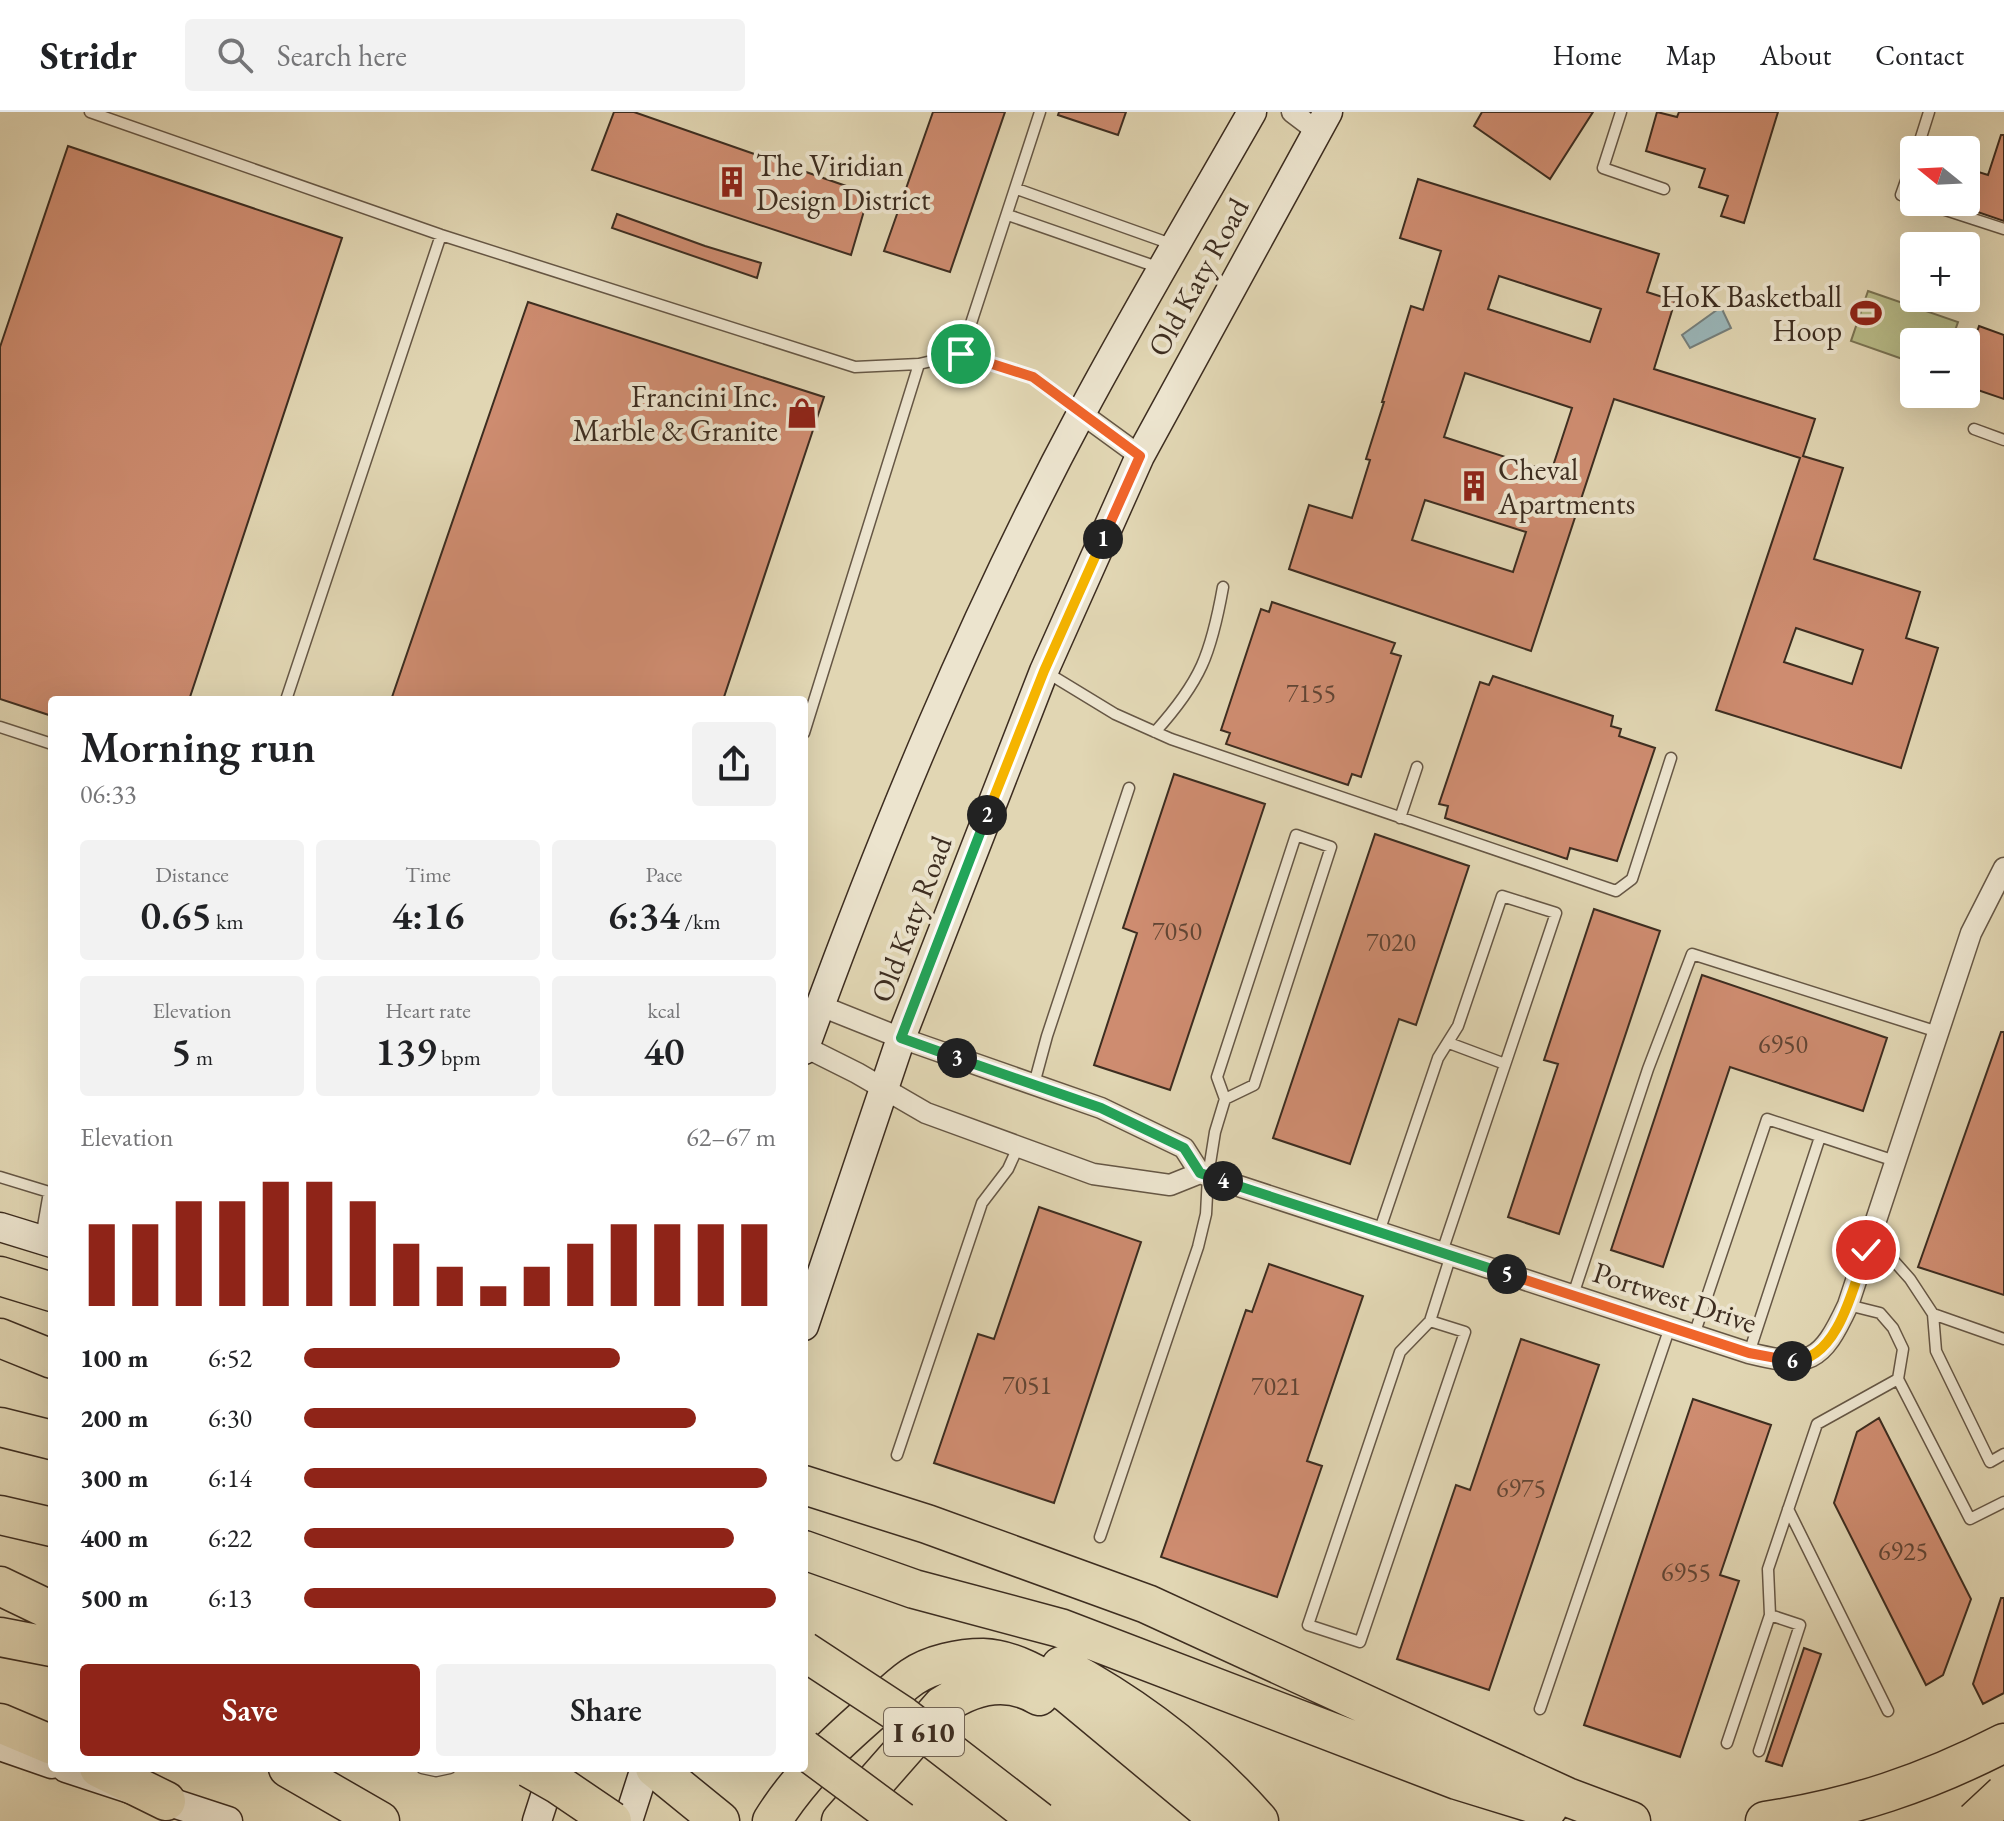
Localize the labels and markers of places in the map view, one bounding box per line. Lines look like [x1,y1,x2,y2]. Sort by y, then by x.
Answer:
place label: The Viridian Design District [756,146,931,219]
building icon: The Viridian Design District [715,165,749,199]
place label: HoK Basketball Hoop [1661,277,1842,350]
sports icon: HoK Basketball Hoop [1849,296,1883,330]
pin [927,320,995,388]
place label: Francini Inc. Marble & Granite [573,377,778,450]
shop icon: Francini Inc. Marble & Granite [785,396,819,430]
place label: Cheval Apartments [1497,450,1635,523]
building icon: Cheval Apartments [1457,469,1491,503]
pin: 1 [1083,519,1123,559]
pin: 2 [967,795,1007,835]
pin: 3 [937,1038,977,1078]
pin: 4 [1203,1161,1243,1201]
pin [1832,1216,1900,1284]
pin: 5 [1487,1254,1527,1294]
pin: 6 [1772,1341,1812,1381]

